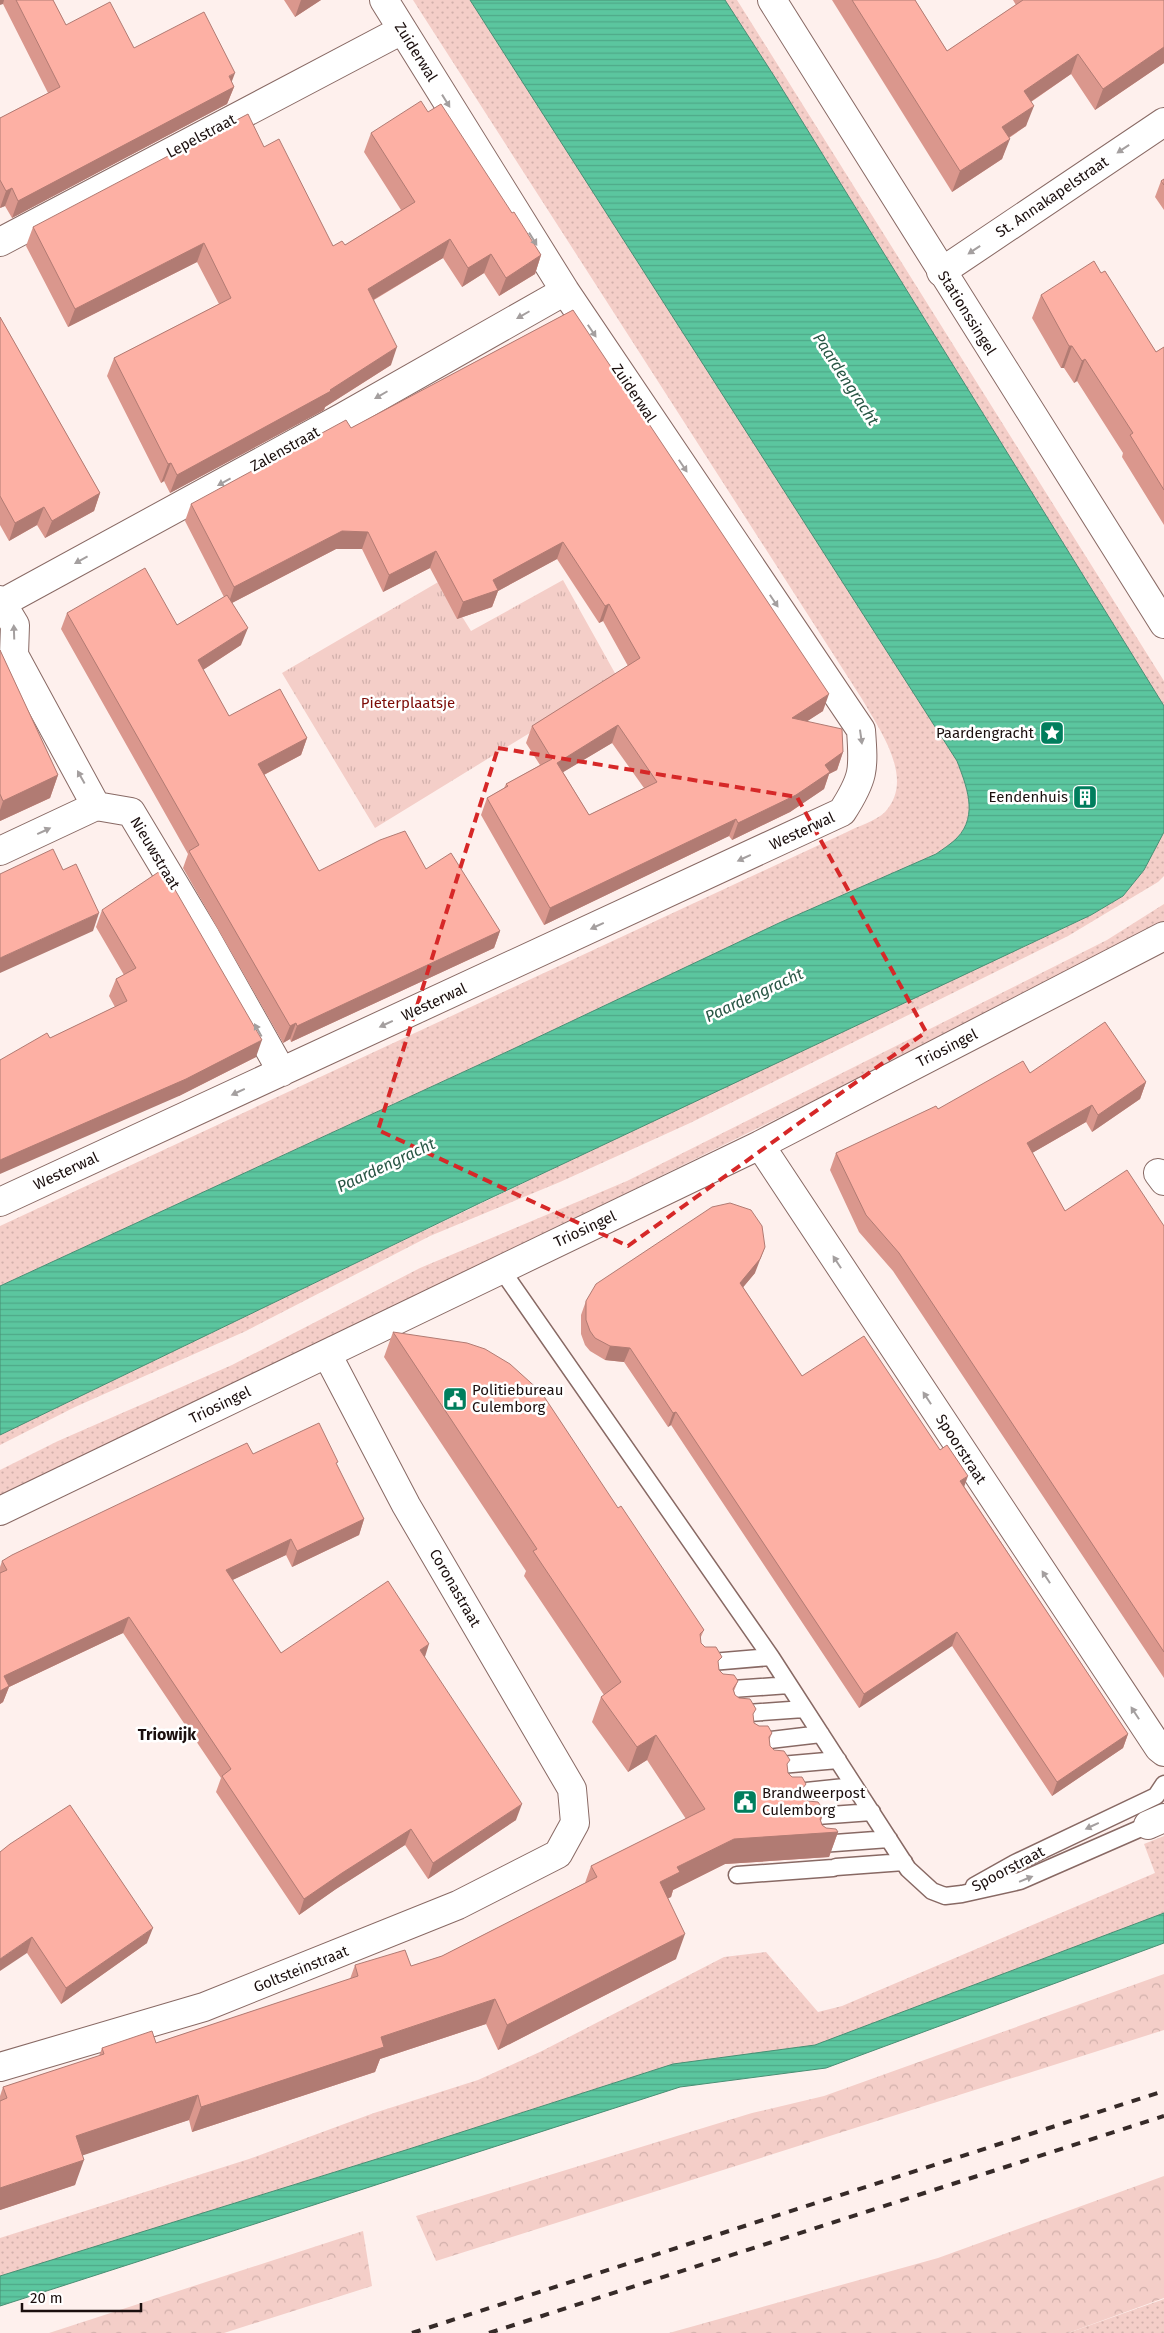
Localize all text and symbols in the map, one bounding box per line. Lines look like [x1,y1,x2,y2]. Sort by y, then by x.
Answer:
street label: Zuiderwal [391,19,442,85]
one-way arrow [442,94,451,107]
street label: Lepelstraat [163,110,239,162]
one-way arrow [1117,145,1130,154]
street label: St. Annakapelstraat [992,152,1112,241]
one-way arrow [528,232,537,245]
one-way arrow [967,245,981,254]
street label: Stationssingel [934,268,1000,359]
one-way arrow [516,310,529,319]
one-way arrow [588,324,597,338]
water label: Paardengracht [809,329,883,429]
street label: Zuiderwal [608,360,660,426]
one-way arrow [374,391,389,399]
street label: Zalenstraat [247,422,323,475]
one-way arrow [678,459,688,473]
one-way arrow [217,478,231,486]
one-way arrow [74,556,89,564]
one-way arrow [769,594,779,607]
one-way arrow [9,624,17,640]
park label: Pieterplaatsje [361,694,455,712]
place icon: Paardengracht [1039,720,1065,746]
place label: Paardengracht [936,724,1035,742]
one-way arrow [857,729,865,745]
one-way arrow [77,770,85,785]
building icon: Eendenhuis [1072,784,1098,810]
place label: Eendenhuis [989,788,1068,806]
street label: Westerwal [767,808,838,854]
street label: Nieuwstraat [126,813,184,893]
one-way arrow [37,826,51,834]
one-way arrow [737,854,751,862]
one-way arrow [590,923,604,931]
water label: Paardengracht [702,964,806,1026]
street label: Westerwal [399,979,470,1025]
one-way arrow [379,1020,393,1028]
one-way arrow [254,1023,263,1036]
street label: Triosingel [913,1025,981,1071]
one-way arrow [231,1089,245,1097]
water label: Paardengracht [334,1134,438,1196]
street label: Westerwal [31,1148,102,1194]
street label: Triosingel [551,1207,619,1251]
one-way arrow [833,1256,842,1269]
place label: Politiebureau Culemborg [472,1381,563,1416]
street label: Triosingel [186,1382,254,1428]
public building icon: Politiebureau Culemborg [442,1386,468,1412]
one-way arrow [922,1391,932,1405]
street label: Spoorstraat [932,1411,991,1488]
street label: Coronastraat [425,1546,485,1631]
one-way arrow [1041,1571,1051,1584]
one-way arrow [1131,1706,1140,1719]
district label: Triowijk [138,1725,196,1744]
place label: Brandweerpost Culemborg [762,1784,866,1819]
public building icon: Brandweerpost Culemborg [732,1789,758,1815]
one-way arrow [1085,1823,1099,1831]
street label: Spoorstraat [969,1842,1048,1896]
one-way arrow [1019,1874,1033,1882]
street label: Goltsteinstraat [251,1942,352,1996]
scale bar [22,2280,141,2312]
text: 20 m [30,2289,63,2307]

